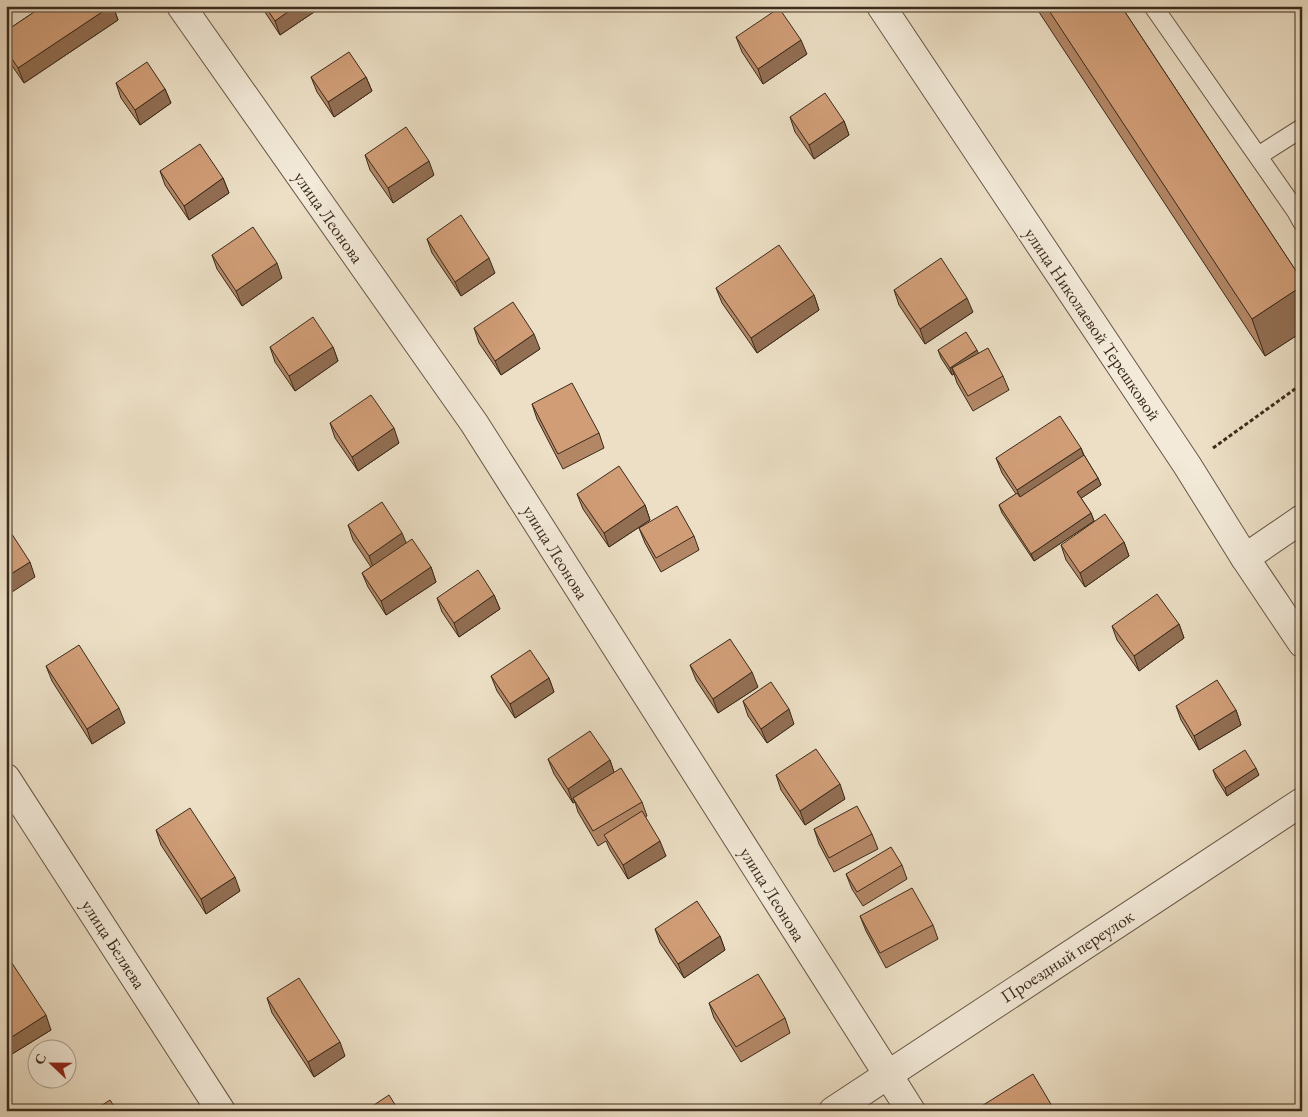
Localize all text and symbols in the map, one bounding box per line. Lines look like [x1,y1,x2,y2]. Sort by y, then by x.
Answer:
street label: улица Леонова [289,166,370,268]
street label: улица Николаевой Терешковой [1020,223,1167,425]
street label: улица Леонова [518,500,595,604]
street label: улица Леонова [735,842,812,946]
street label: улица Беляева [77,895,152,994]
street label: Проездный переулок [996,904,1138,1008]
north arrow [28,1040,78,1090]
text: С [30,1051,50,1067]

